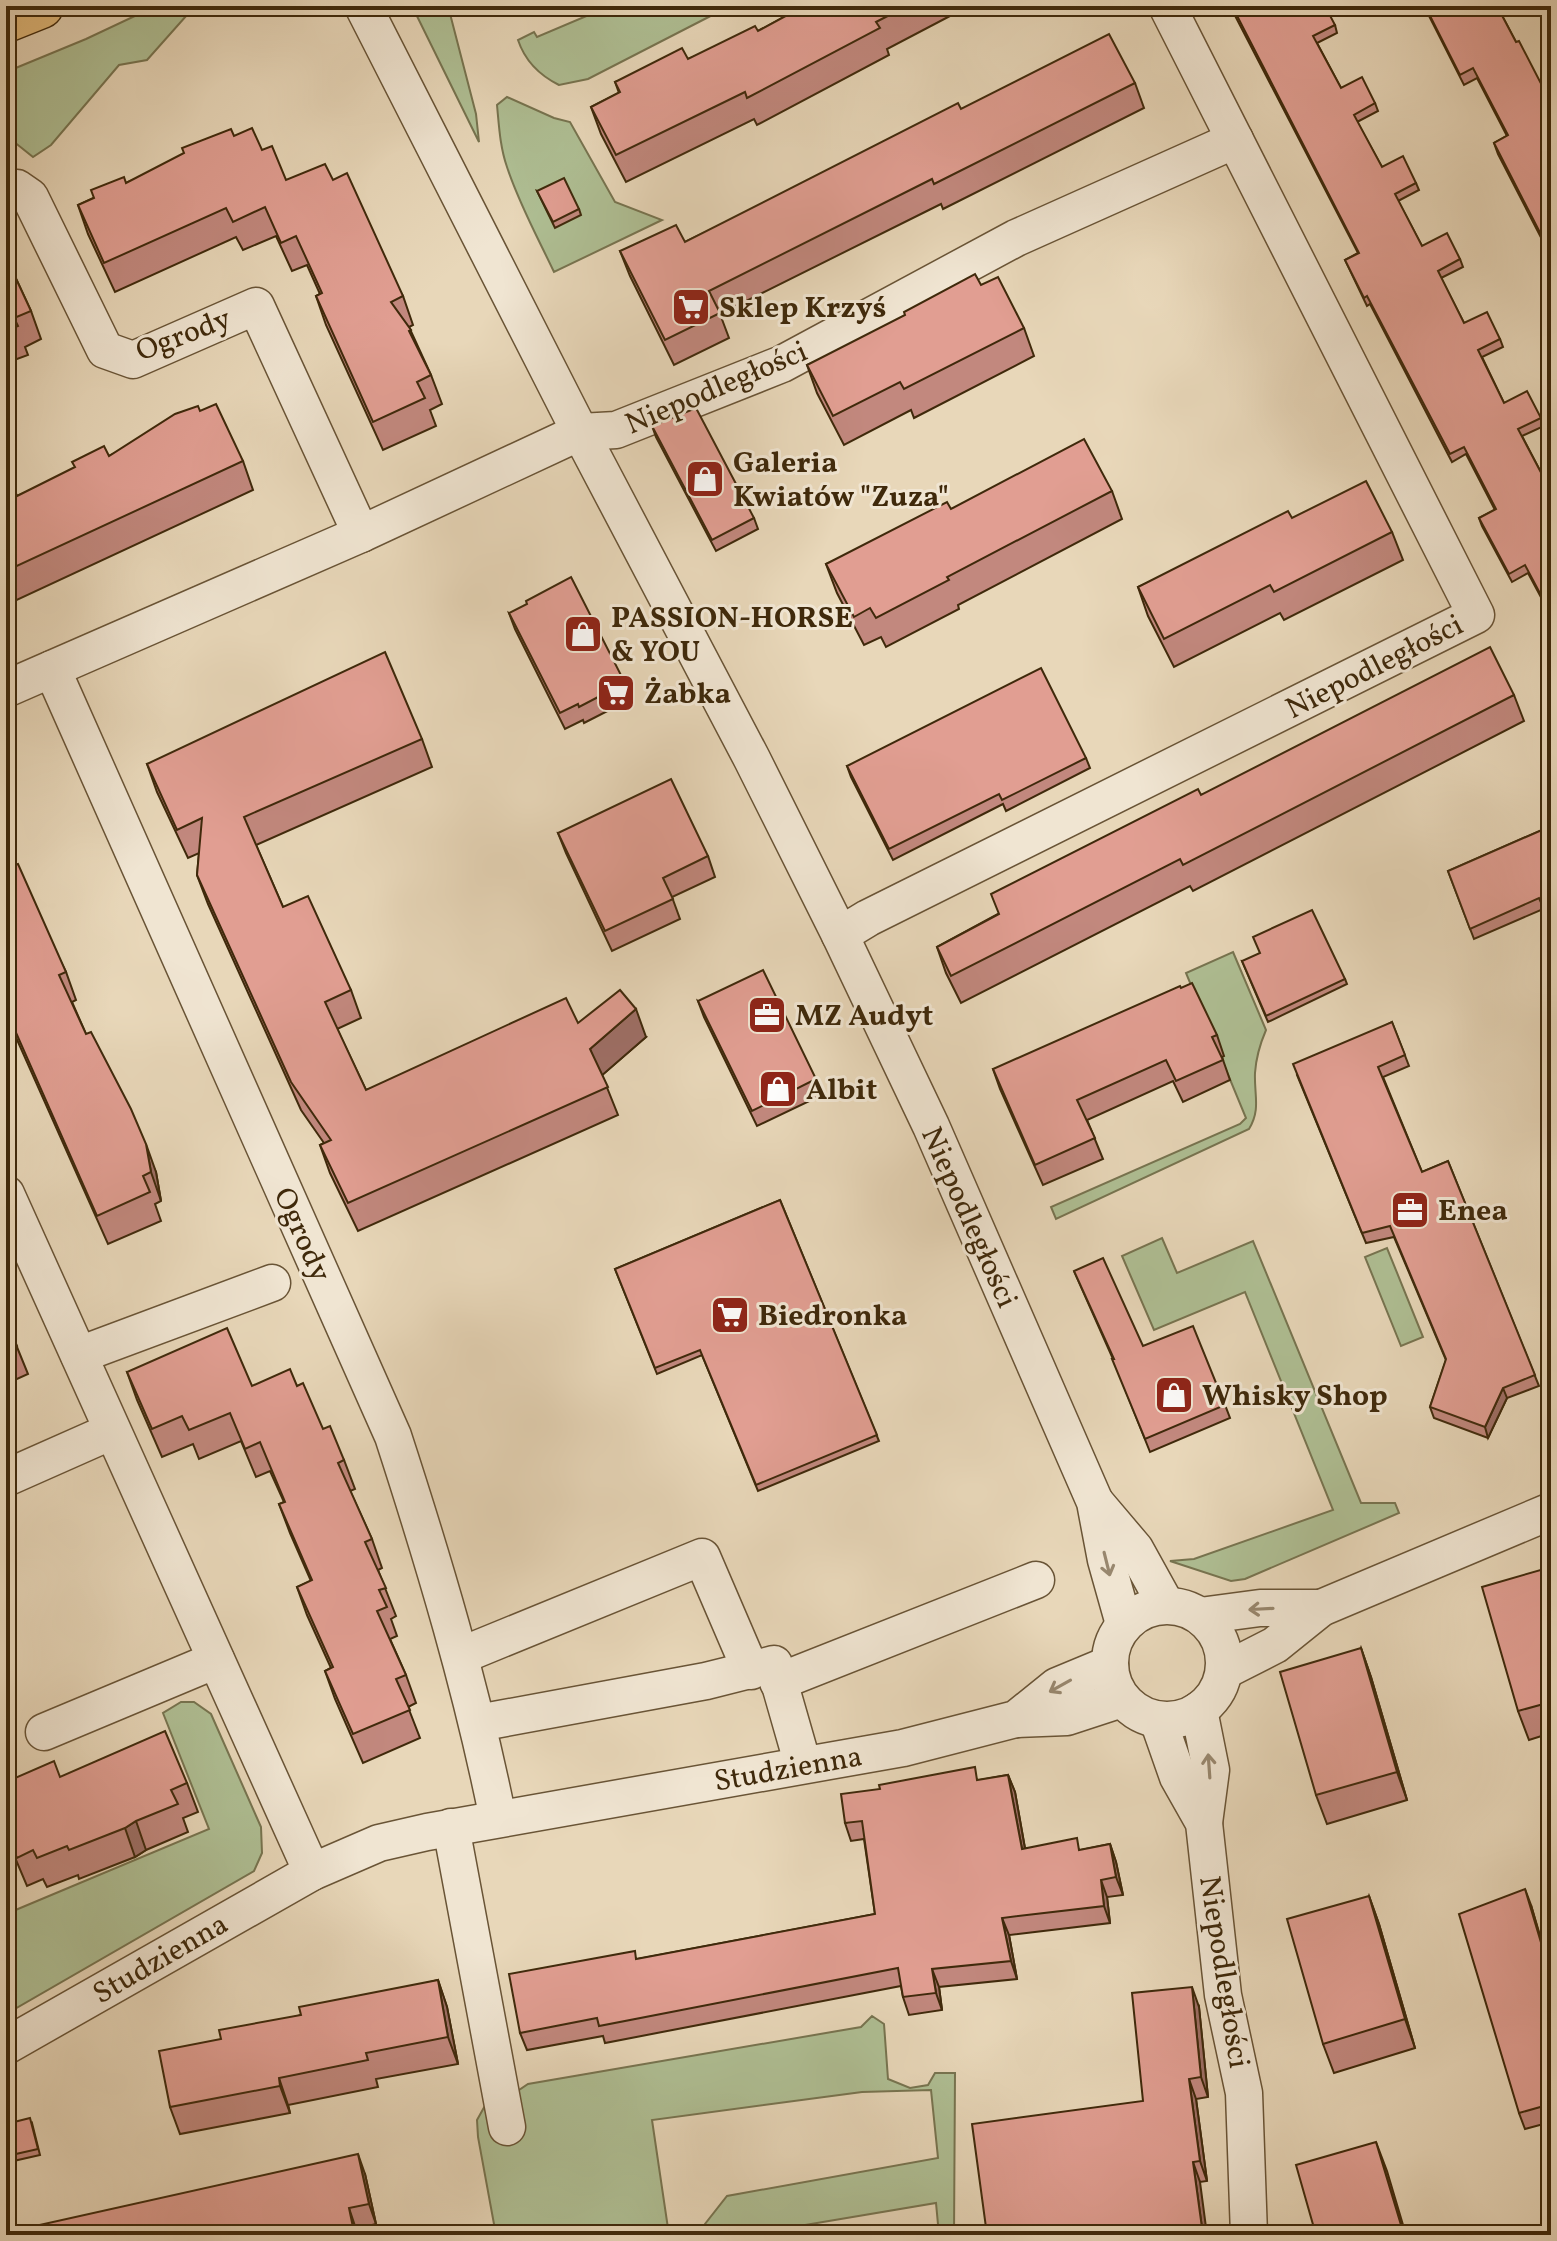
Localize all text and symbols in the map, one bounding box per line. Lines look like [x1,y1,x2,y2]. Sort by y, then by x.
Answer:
supermarket icon: Sklep Krzyś [670,286,712,328]
place label: Sklep Krzyś [719,288,886,330]
street label: Ogrody [130,299,237,373]
street label: Niepodległości [619,332,814,446]
place label: Galeria Kwiatów "Zuza" [733,443,949,519]
shop icon: Galeria Kwiatów "Zuza" [684,458,726,500]
place label: PASSION-HORSE & YOU [611,598,853,674]
street label: Niepodległości [1279,605,1471,731]
shop icon: PASSION-HORSE & YOU [562,613,604,655]
supermarket icon: Żabka [595,672,637,714]
place label: Żabka [644,674,731,716]
office icon: MZ Audyt [746,994,788,1036]
place label: MZ Audyt [795,996,933,1038]
shop icon: Albit [757,1068,799,1110]
place label: Albit [806,1070,877,1112]
street label: Niepodległości [909,1121,1027,1315]
street label: Ogrody [262,1181,340,1289]
office icon: Enea [1389,1189,1431,1231]
place label: Enea [1438,1191,1508,1233]
supermarket icon: Biedronka [709,1294,751,1336]
place label: Biedronka [758,1296,907,1338]
shop icon: Whisky Shop [1153,1374,1195,1416]
place label: Whisky Shop [1202,1376,1388,1418]
one-way arrow [1101,1550,1116,1576]
one-way arrow [1248,1602,1275,1617]
one-way arrow [1049,1679,1072,1695]
street label: Studzienna [711,1736,866,1804]
one-way arrow [1201,1754,1216,1780]
street label: Niepodległości [1187,1873,1259,2072]
street label: Studzienna [86,1904,236,2015]

